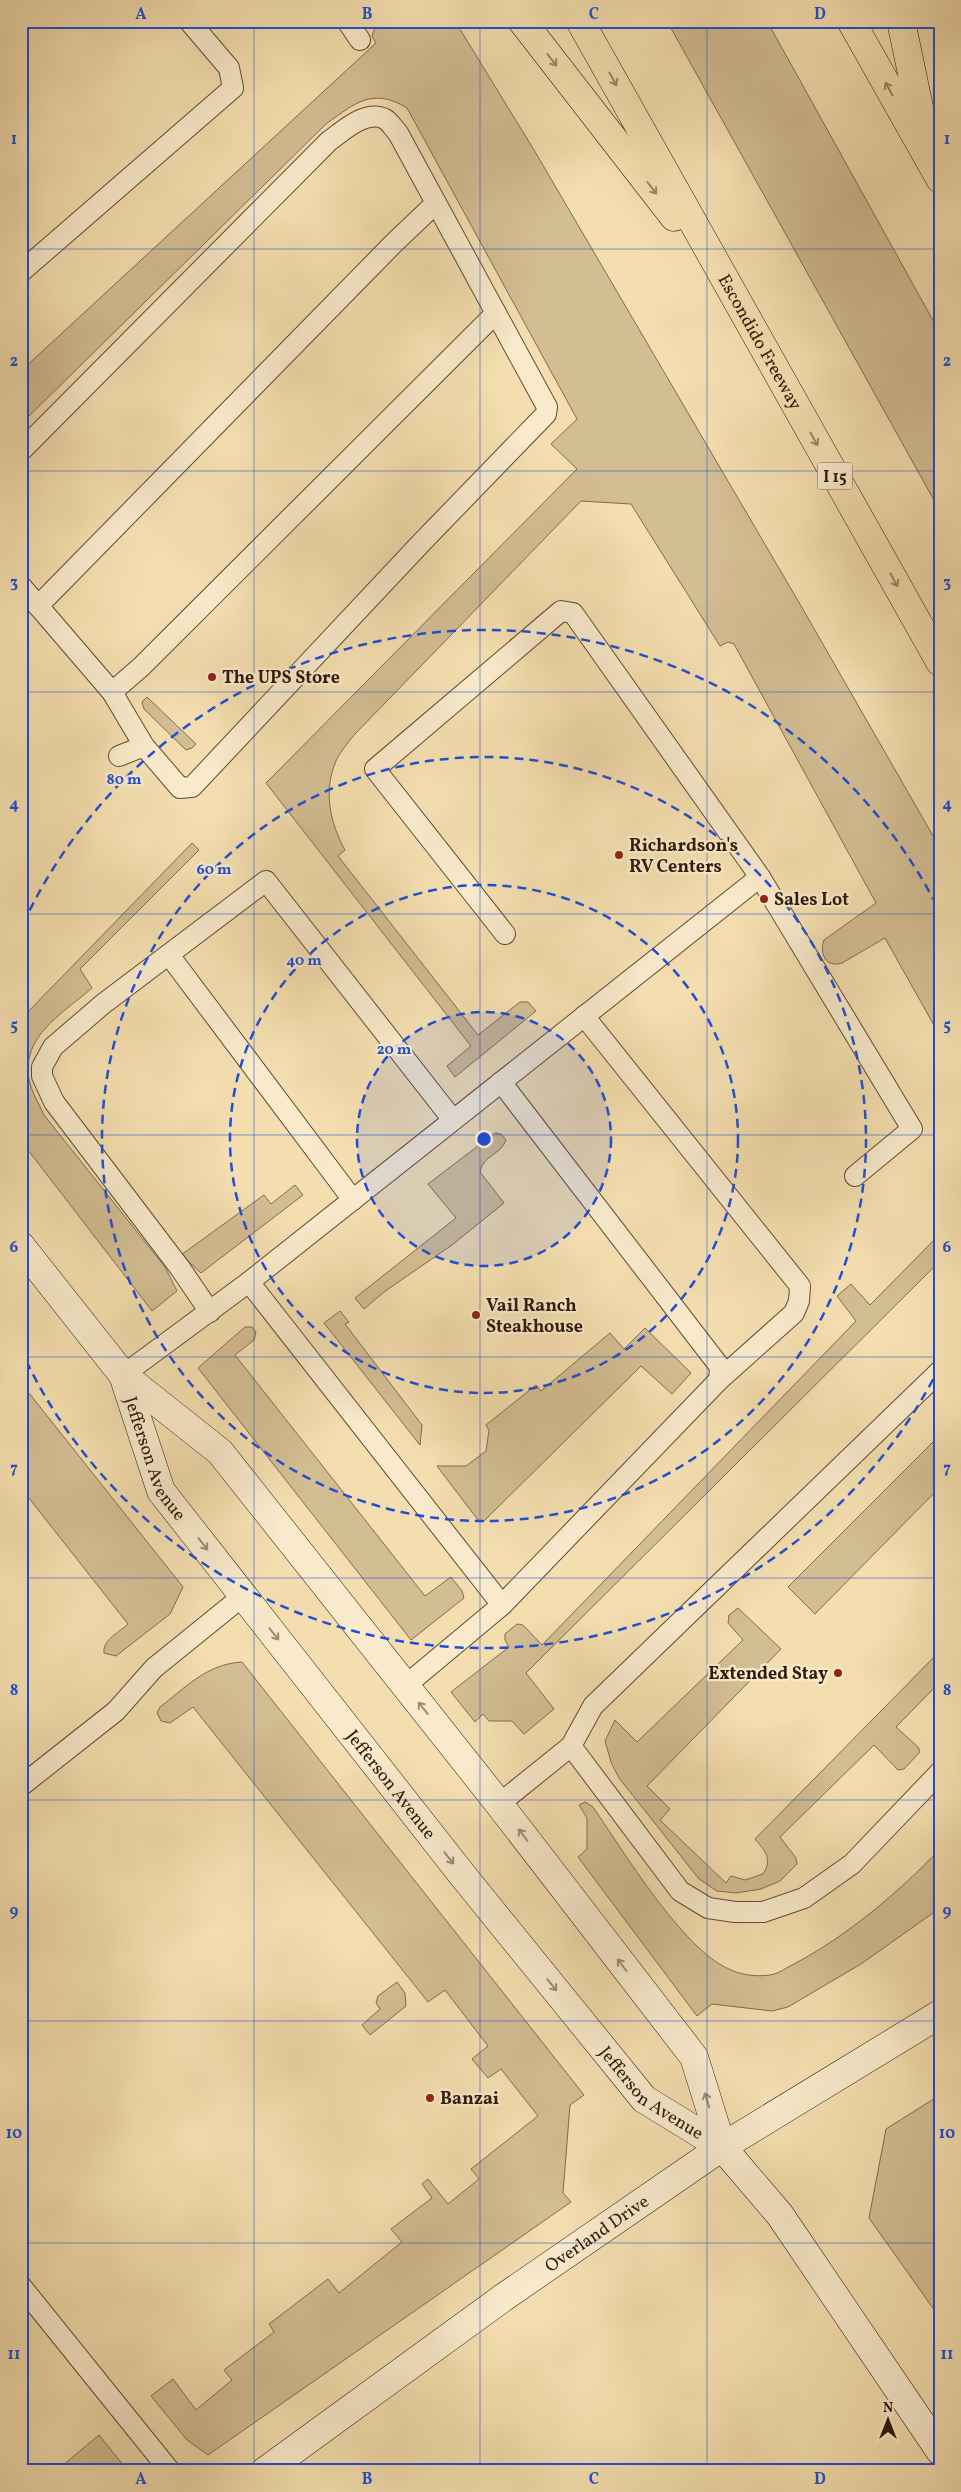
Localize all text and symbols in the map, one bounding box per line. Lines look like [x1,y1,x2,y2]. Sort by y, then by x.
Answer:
text: A [135,4,147,26]
text: B [362,4,373,26]
text: C [589,4,599,26]
text: D [814,4,826,26]
one-way arrow [547,53,558,66]
one-way arrow [608,71,618,86]
one-way arrow [884,83,894,97]
text: 1 [11,129,17,151]
text: 1 [944,129,950,151]
one-way arrow [646,181,657,194]
street label: Escondido Freeway [711,270,807,415]
text: 2 [10,351,18,373]
text: 2 [943,351,951,373]
one-way arrow [809,431,819,446]
road number: I 15 [818,462,852,490]
text: 3 [10,572,18,594]
text: 3 [943,572,951,594]
one-way arrow [889,573,899,587]
place label: The UPS Store [222,666,340,691]
marker: The UPS Store [206,671,218,683]
text: 80 m [107,770,142,791]
text: 4 [9,794,19,816]
text: 4 [942,794,952,816]
place label: Richardson's RV Centers [629,834,738,880]
marker: Richardson's RV Centers [613,849,625,861]
text: 60 m [197,860,232,881]
place label: Sales Lot [774,888,849,913]
marker: Sales Lot [758,893,770,905]
text: 40 m [286,951,322,972]
text: 5 [10,1015,18,1037]
text: 5 [943,1015,951,1037]
text: 20 m [377,1040,412,1061]
centre of rings [475,1130,493,1148]
text: 6 [10,1237,19,1259]
text: 6 [943,1237,952,1259]
place label: Vail Ranch Steakhouse [486,1294,583,1340]
marker: Vail Ranch Steakhouse [470,1309,482,1321]
street label: Jefferson Avenue [117,1394,191,1527]
text: 7 [10,1458,18,1480]
text: 7 [943,1458,951,1480]
one-way arrow [197,1537,208,1550]
one-way arrow [268,1627,279,1640]
place label: Extended Stay [708,1662,828,1687]
marker: Extended Stay [832,1667,844,1679]
text: 8 [10,1680,18,1702]
text: 8 [943,1680,951,1702]
one-way arrow [417,1701,428,1714]
street label: Jefferson Avenue [339,1725,441,1845]
one-way arrow [518,1829,529,1842]
one-way arrow [444,1851,455,1864]
text: 9 [10,1901,19,1923]
text: 9 [943,1901,952,1923]
one-way arrow [616,1959,627,1972]
one-way arrow [546,1978,557,1991]
street label: Jefferson Avenue [592,2041,708,2147]
place label: Banzai [440,2087,499,2112]
marker: Banzai [424,2092,436,2104]
one-way arrow [702,2093,712,2109]
text: 10 [6,2123,22,2145]
text: 10 [939,2123,955,2145]
street label: Overland Drive [540,2190,655,2279]
text: 11 [8,2344,20,2366]
text: 11 [941,2344,953,2366]
north arrow [864,2394,914,2444]
text: N [883,2399,893,2418]
text: A [135,2469,147,2491]
text: B [362,2469,373,2491]
text: C [589,2469,599,2491]
text: D [814,2469,826,2491]

